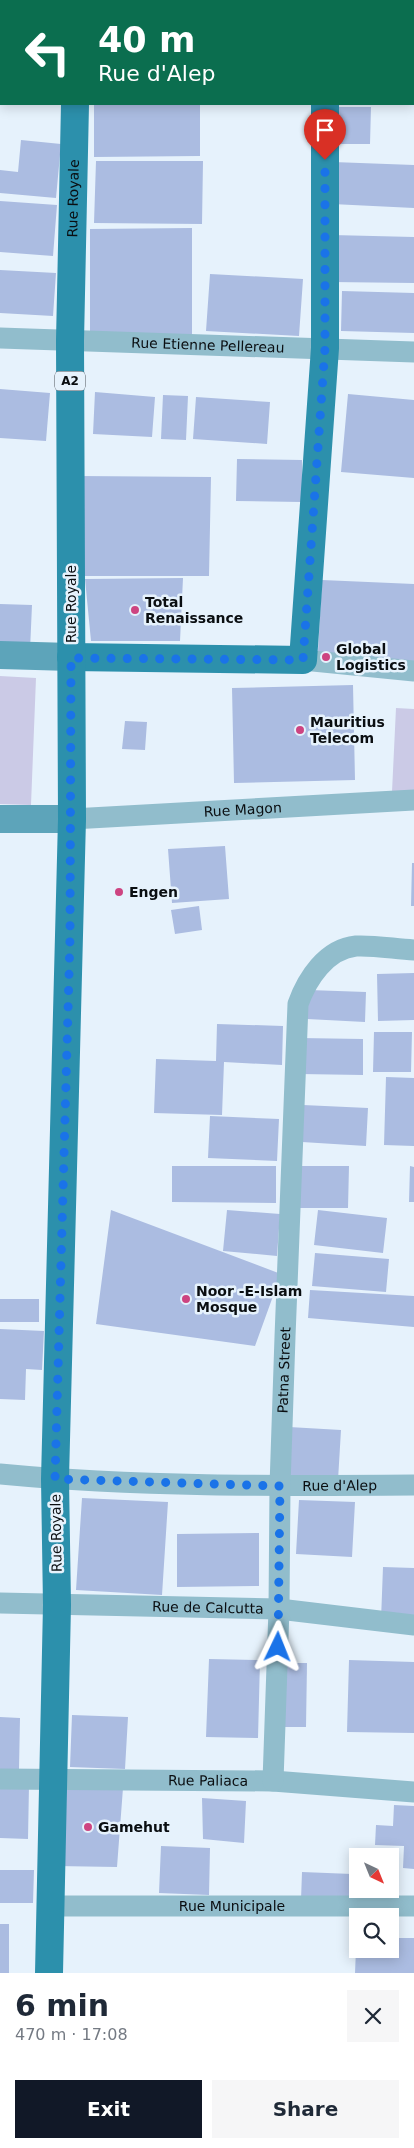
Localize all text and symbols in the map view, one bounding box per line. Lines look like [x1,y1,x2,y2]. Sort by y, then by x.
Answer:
icon: left [15,20,80,85]
text: 40 m [98,20,195,60]
text: Rue d'Alep [98,61,215,86]
pin [304,109,346,160]
icon: arrive [311,116,339,144]
street label: Rue Royale [64,159,82,238]
street label: Rue Etienne Pellereau [131,334,285,356]
road number: A2 [55,372,85,391]
street label: Rue Royale [63,565,79,643]
place label: Total Renaissance [145,594,243,626]
marker: Total Renaissance [129,604,141,616]
place label: Global Logistics [336,641,406,673]
marker: Global Logistics [320,651,332,663]
place label: Mauritius Telecom [310,714,385,746]
marker: Mauritius Telecom [294,724,306,736]
street label: Rue Magon [203,799,282,820]
place label: Engen [129,884,178,900]
marker: Engen [113,886,125,898]
place label: Noor -E-Islam Mosque [196,1283,302,1315]
marker: Noor -E-Islam Mosque [180,1293,192,1305]
street label: Patna Street [274,1326,293,1414]
street label: Rue d'Alep [302,1477,377,1494]
street label: Rue Royale [47,1494,65,1572]
street label: Rue de Calcutta [152,1598,264,1617]
position arrow [251,1620,303,1672]
street label: Rue Paliaca [168,1772,248,1789]
place label: Gamehut [98,1819,170,1835]
marker: Gamehut [82,1821,94,1833]
north arrow [349,1848,399,1898]
map controls [349,1848,399,1958]
street label: Rue Municipale [179,1898,285,1914]
button: search [349,1908,399,1958]
text: 6 min [15,1988,109,2023]
button: close [347,1990,399,2042]
text: 470 m · 17:08 [15,2025,128,2044]
button: Exit [15,2080,202,2138]
button: Share [212,2080,399,2138]

